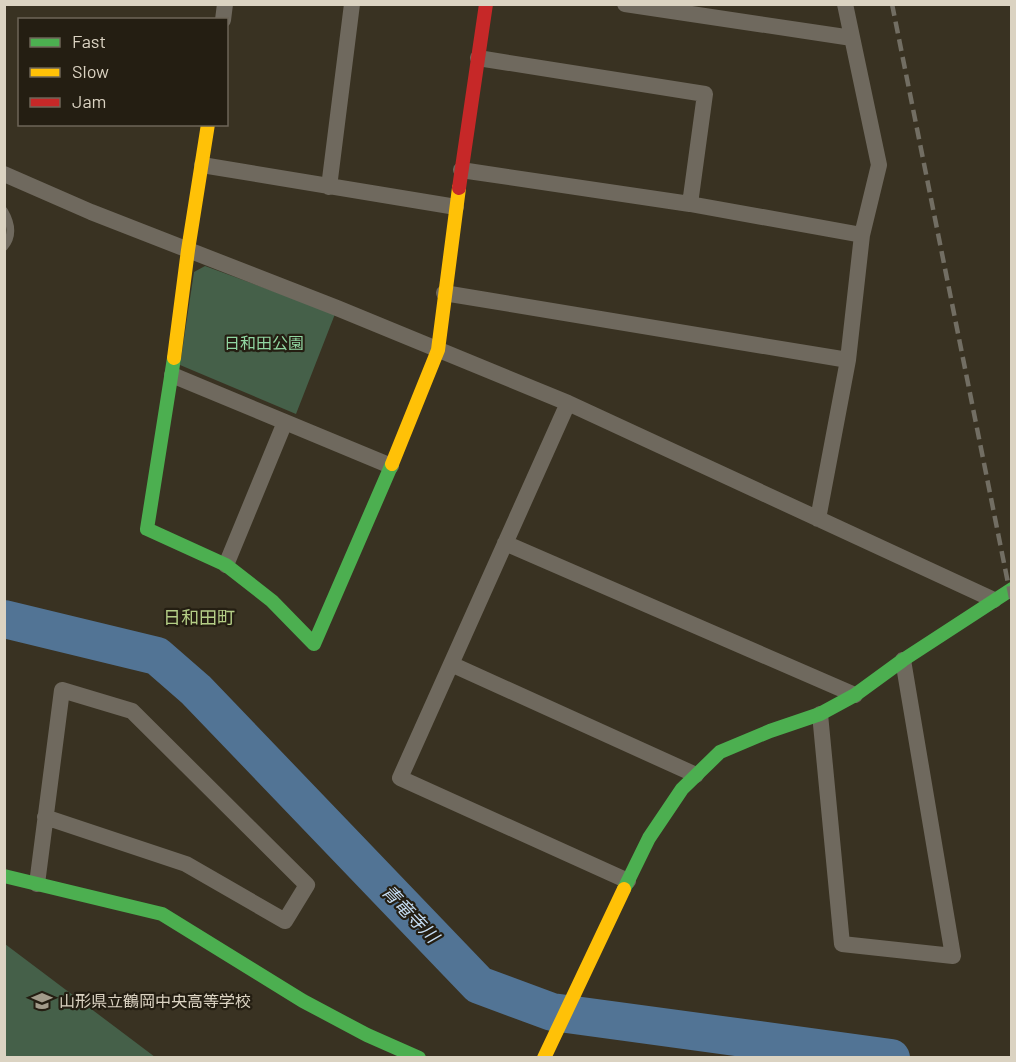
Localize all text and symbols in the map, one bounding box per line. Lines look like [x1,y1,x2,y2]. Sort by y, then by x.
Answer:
legend [18,18,228,126]
text: Fast [72,30,106,52]
text: Slow [72,60,109,82]
text: Jam [72,90,106,112]
park label: 日和田公園 [224,333,304,352]
district label: 日和田町 [163,606,235,628]
water label: 青竜寺川 [378,880,445,948]
school or university icon: 山形県立鶴岡中央高等学校 [30,989,54,1013]
place label: 山形県立鶴岡中央高等学校 [59,991,251,1010]

